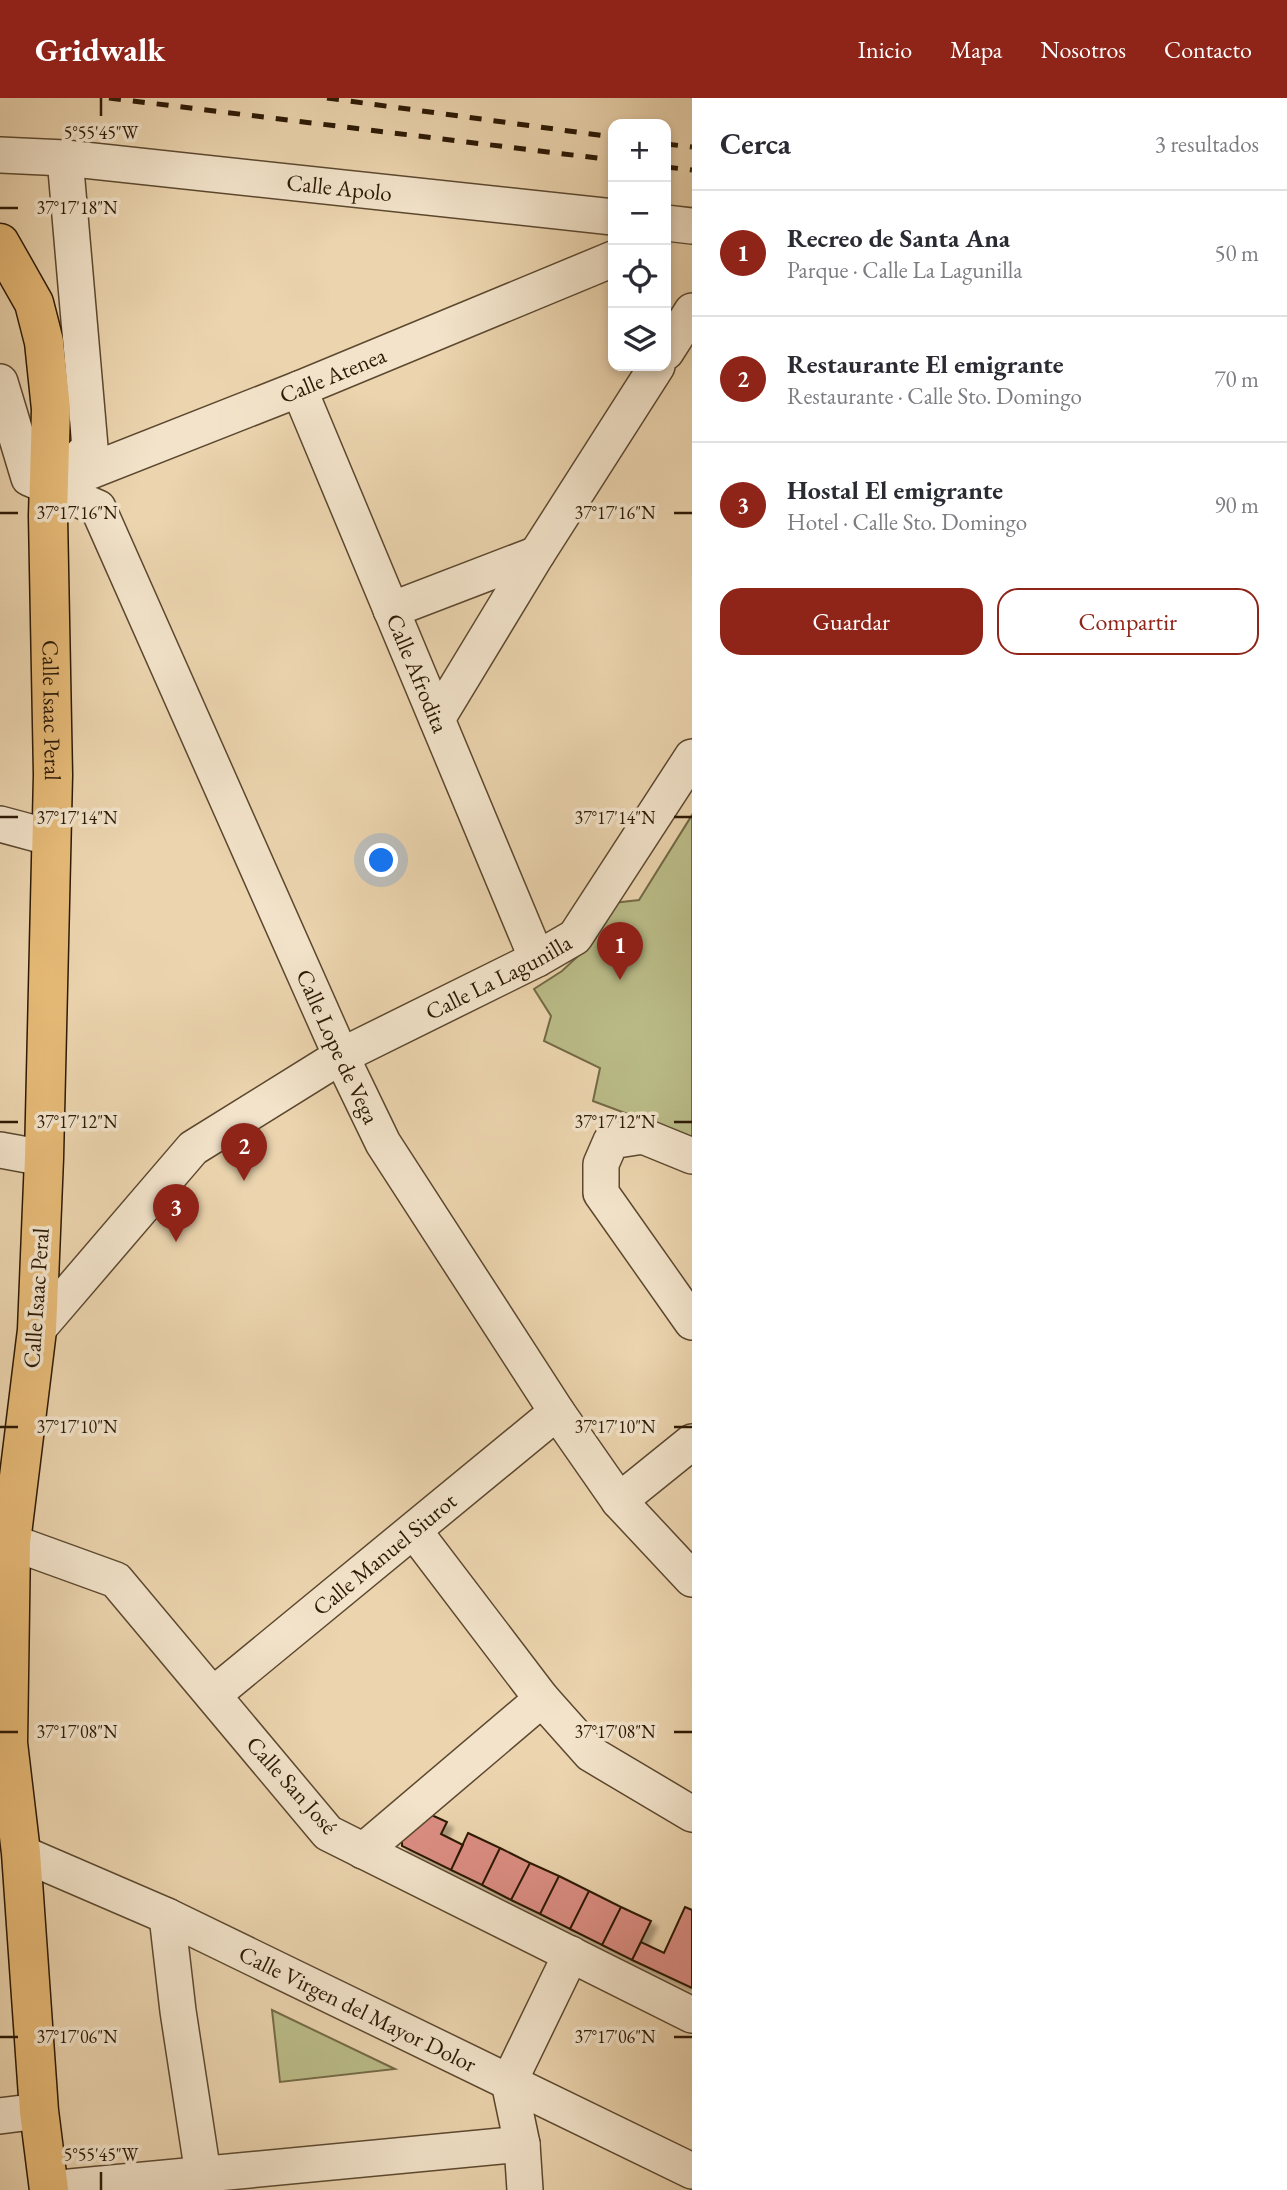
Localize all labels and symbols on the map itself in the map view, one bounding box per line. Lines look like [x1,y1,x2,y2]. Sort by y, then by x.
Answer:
text: 5°55'45"W [64,121,139,144]
street label: Calle Apolo [285,167,394,208]
text: 37°17'18"N [37,196,118,219]
street label: Calle Atenea [275,339,391,410]
text: 37°17'16"N [37,501,118,524]
text: 37°17'16"N [575,501,656,524]
street label: Calle Afrodita [380,609,456,738]
street label: Calle Isaac Peral [35,640,68,782]
text: 37°17'14"N [37,806,118,829]
text: 37°17'14"N [575,806,656,829]
your location [364,843,398,877]
pin: 1 [597,922,643,980]
street label: Calle La Lagunilla [420,927,578,1027]
street label: Calle Lope de Vega [289,964,387,1130]
text: 37°17'12"N [37,1110,118,1133]
text: 37°17'12"N [575,1110,656,1133]
pin: 2 [221,1123,267,1181]
pin: 3 [153,1184,199,1242]
street label: Calle Isaac Peral [16,1226,56,1369]
text: 37°17'10"N [37,1415,118,1438]
text: 37°17'10"N [575,1415,656,1438]
street label: Calle Manuel Siurot [306,1485,463,1622]
text: 37°17'08"N [37,1720,118,1743]
text: 37°17'08"N [575,1720,656,1743]
street label: Calle San José [240,1730,344,1841]
street label: Calle Virgen del Mayor Dolor [234,1938,482,2079]
text: 37°17'06"N [37,2025,118,2048]
text: 37°17'06"N [575,2025,656,2048]
text: 5°55'45"W [64,2143,139,2166]

